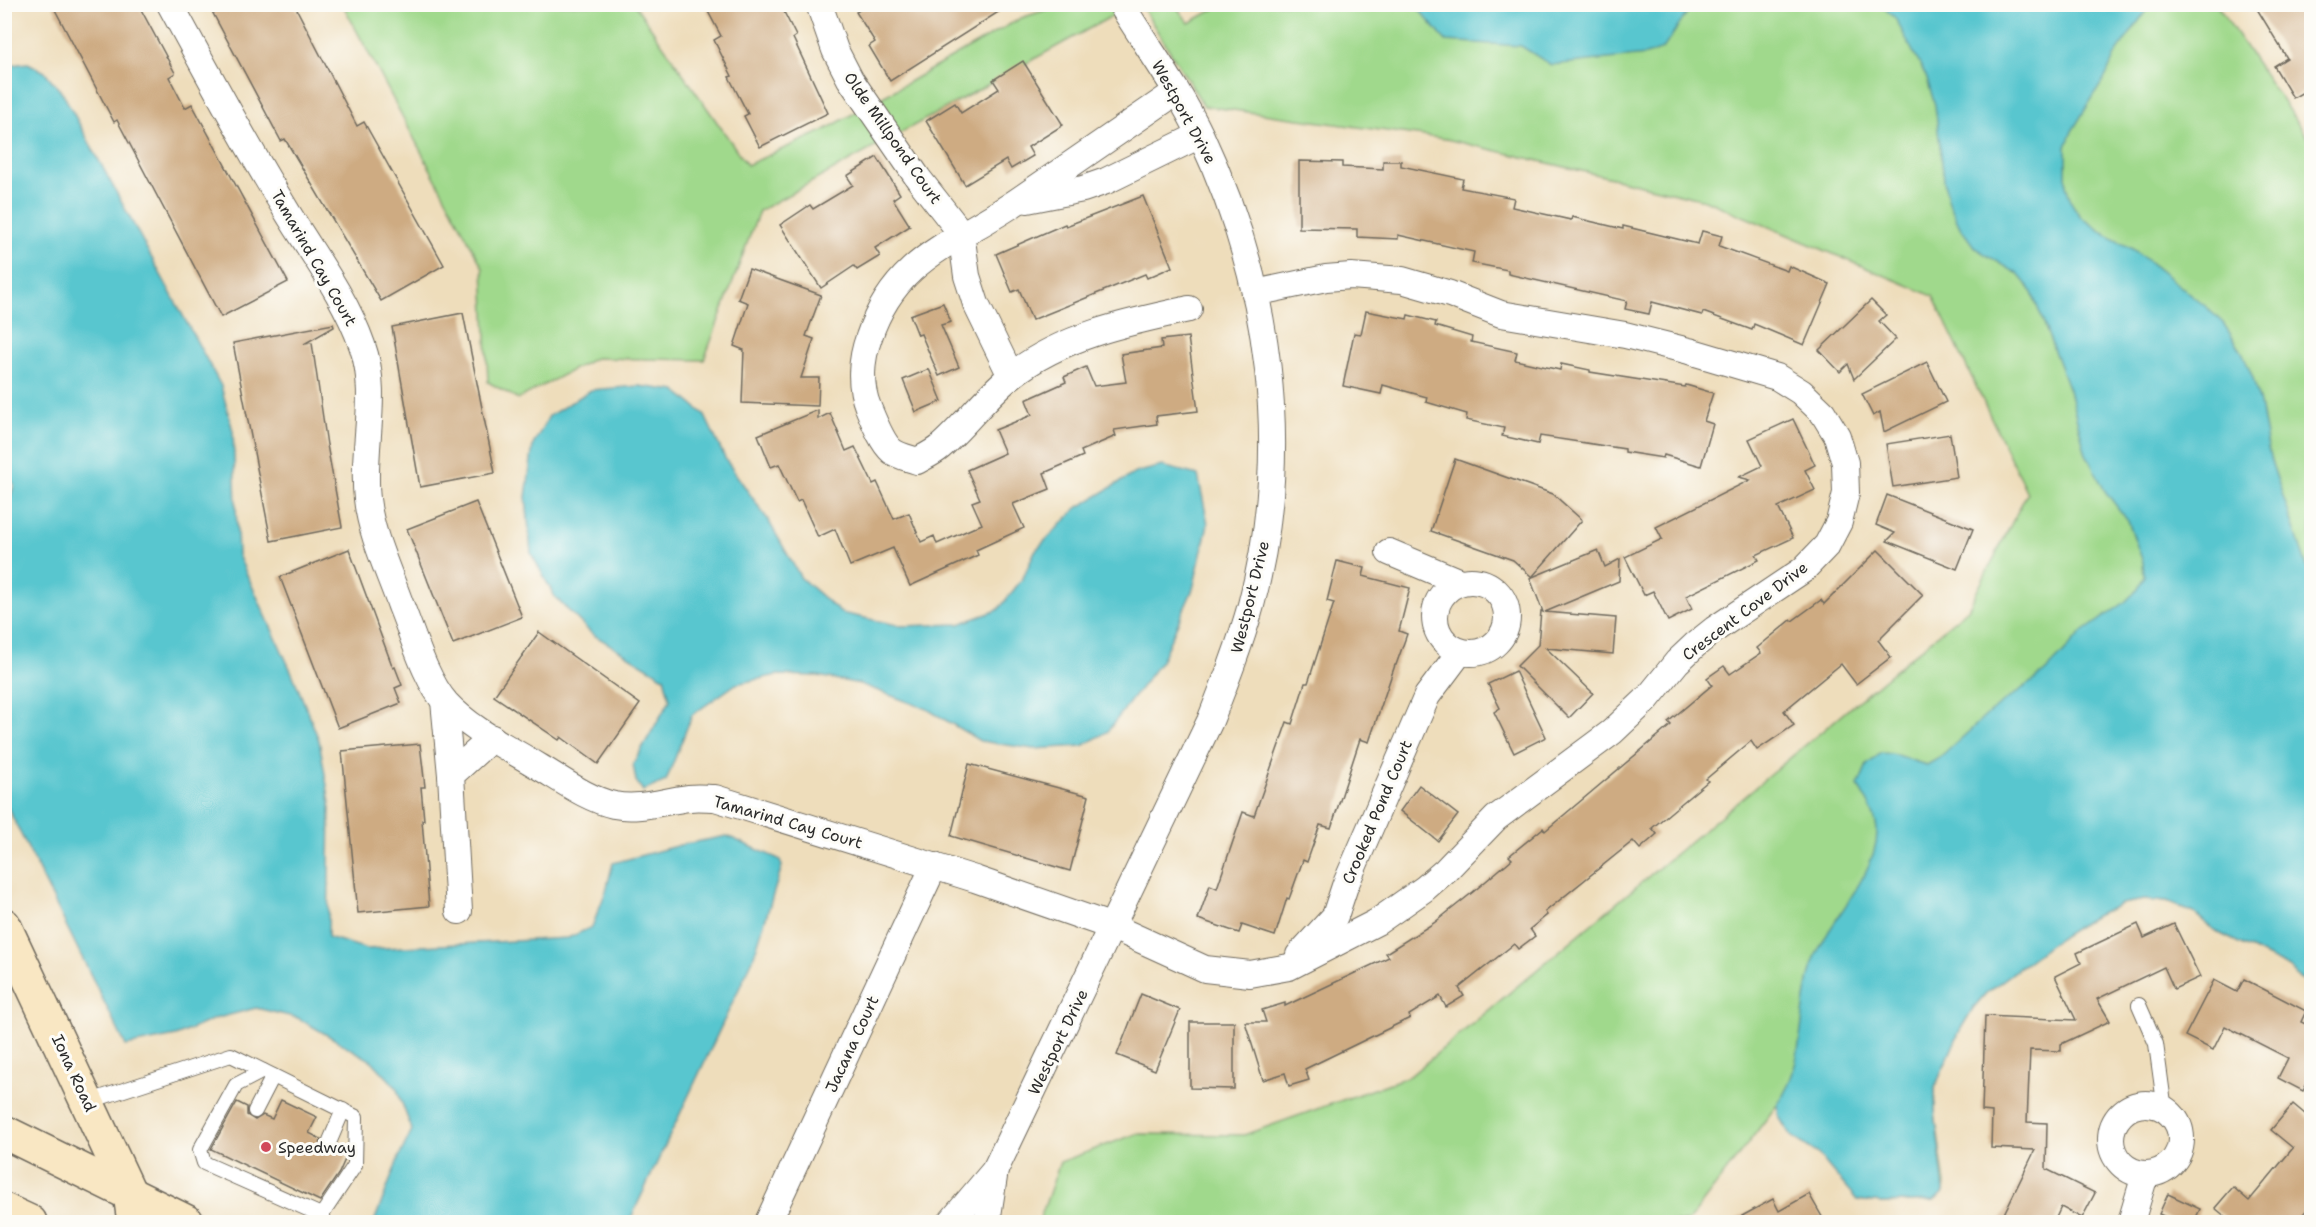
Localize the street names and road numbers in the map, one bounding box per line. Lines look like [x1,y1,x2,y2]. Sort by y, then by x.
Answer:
street label: Westport Drive [1147,56,1221,168]
street label: Olde Millpond Court [840,68,946,208]
street label: Tamarind Cay Court [266,186,362,330]
street label: Westport Drive [1226,539,1274,655]
street label: Crescent Cove Drive [1678,557,1812,665]
street label: Crooked Pond Court [1337,737,1417,887]
street label: Tamarind Cay Court [711,791,865,853]
street label: Westport Drive [1023,986,1093,1098]
street label: Jacana Court [820,992,884,1096]
street label: Iona Road [47,1031,101,1115]

